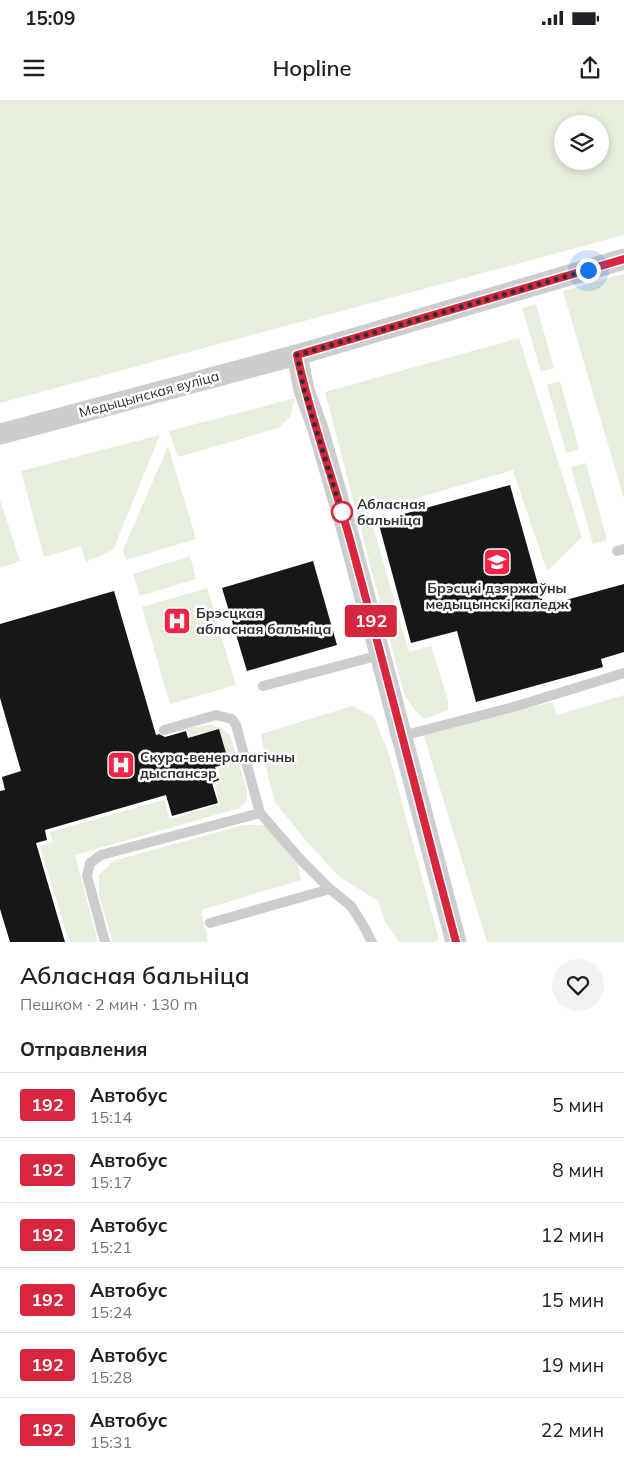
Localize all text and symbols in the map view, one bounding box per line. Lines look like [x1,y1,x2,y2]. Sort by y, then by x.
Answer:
text: 15:09 [25,6,75,30]
icon: menu [20,54,48,82]
text: Hopline [272,54,352,82]
icon: share [576,54,604,82]
map controls [554,115,609,170]
button: layers [554,115,609,170]
your location [576,258,601,283]
street label: Медыцынская вуліца [77,367,221,421]
place label: Абласная бальніца [357,495,426,529]
marker: Абласная бальніца [331,501,353,523]
school or university icon: Брэсцкі дзяржаўны медыцынскі каледж [482,547,512,577]
place label: Брэсцкі дзяржаўны медыцынскі каледж [425,579,569,613]
place label: Брэсцкая абласная бальніца [196,604,331,638]
line badge: 192 [342,605,400,637]
hospital icon: Брэсцкая абласная бальніца [162,606,192,636]
text: 192 [355,609,387,632]
place label: Скура-венералагічны дыспансэр [140,748,295,782]
hospital icon: Скура-венералагічны дыспансэр [106,750,136,780]
button: heart [552,959,604,1011]
text: Абласная бальніца [20,960,250,990]
text: Пешком · 2 мин · 130 m [20,994,198,1014]
text: Отправления [20,1037,147,1061]
text: Автобус [90,1083,168,1107]
text: 192 [31,1093,64,1116]
text: 5 мин [552,1093,604,1117]
text: 15:14 [90,1107,132,1127]
text: Автобус [90,1148,168,1172]
text: 192 [31,1158,64,1181]
text: 8 мин [552,1158,604,1182]
text: 15:17 [90,1172,132,1192]
text: Автобус [90,1213,168,1237]
text: 192 [31,1223,64,1246]
text: 12 мин [541,1223,604,1247]
text: 15:21 [90,1237,132,1257]
text: Автобус [90,1278,168,1302]
text: 192 [31,1288,64,1311]
text: 15 мин [541,1288,604,1312]
text: 15:24 [90,1302,132,1322]
text: Автобус [90,1343,168,1367]
text: 192 [31,1353,64,1376]
text: 19 мин [541,1353,604,1377]
text: 15:28 [90,1367,132,1387]
text: Автобус [90,1408,168,1432]
text: 192 [31,1418,64,1441]
text: 22 мин [541,1418,604,1442]
text: 15:31 [90,1432,132,1452]

